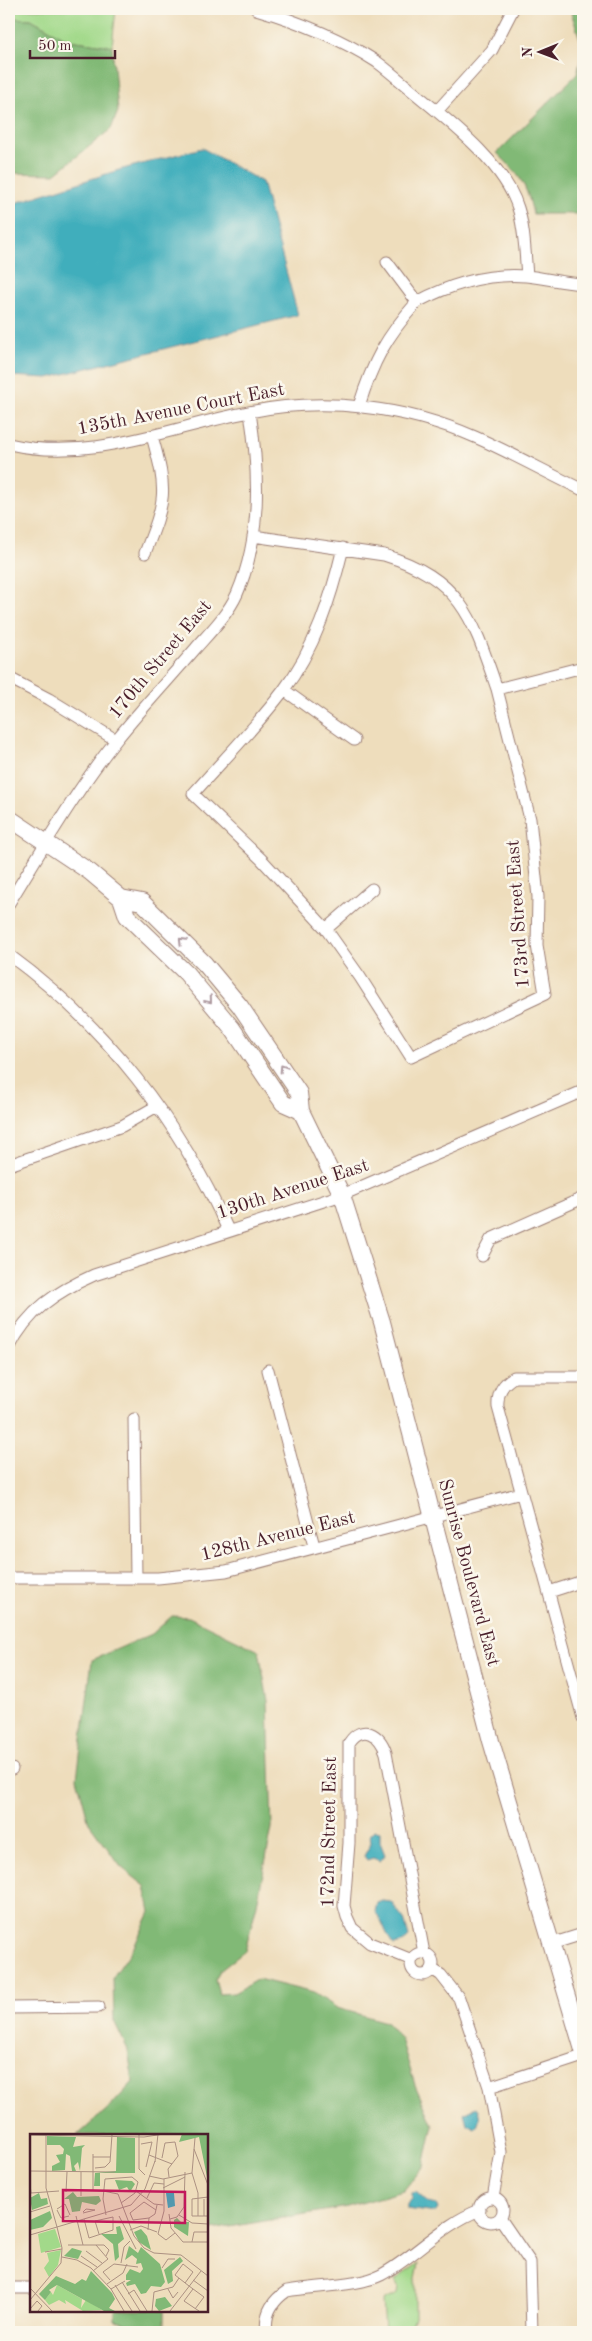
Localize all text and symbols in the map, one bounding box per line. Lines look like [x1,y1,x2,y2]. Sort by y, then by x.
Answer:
scale bar [30,28,115,60]
north arrow [514,28,564,78]
text: 50 m [38,39,72,54]
text: N [521,46,535,58]
street label: 135th Avenue Court East [76,381,286,439]
street label: 170th Street East [106,597,216,723]
street label: 173rd Street East [504,839,534,989]
one-way arrow [179,937,188,946]
one-way arrow [203,995,212,1004]
one-way arrow [279,1064,289,1073]
street label: 130th Avenue East [215,1156,371,1224]
street label: Sunrise Boulevard East [434,1477,502,1669]
street label: 128th Avenue East [199,1509,357,1565]
street label: 172nd Street East [319,1756,341,1908]
inset map [30,2134,208,2311]

